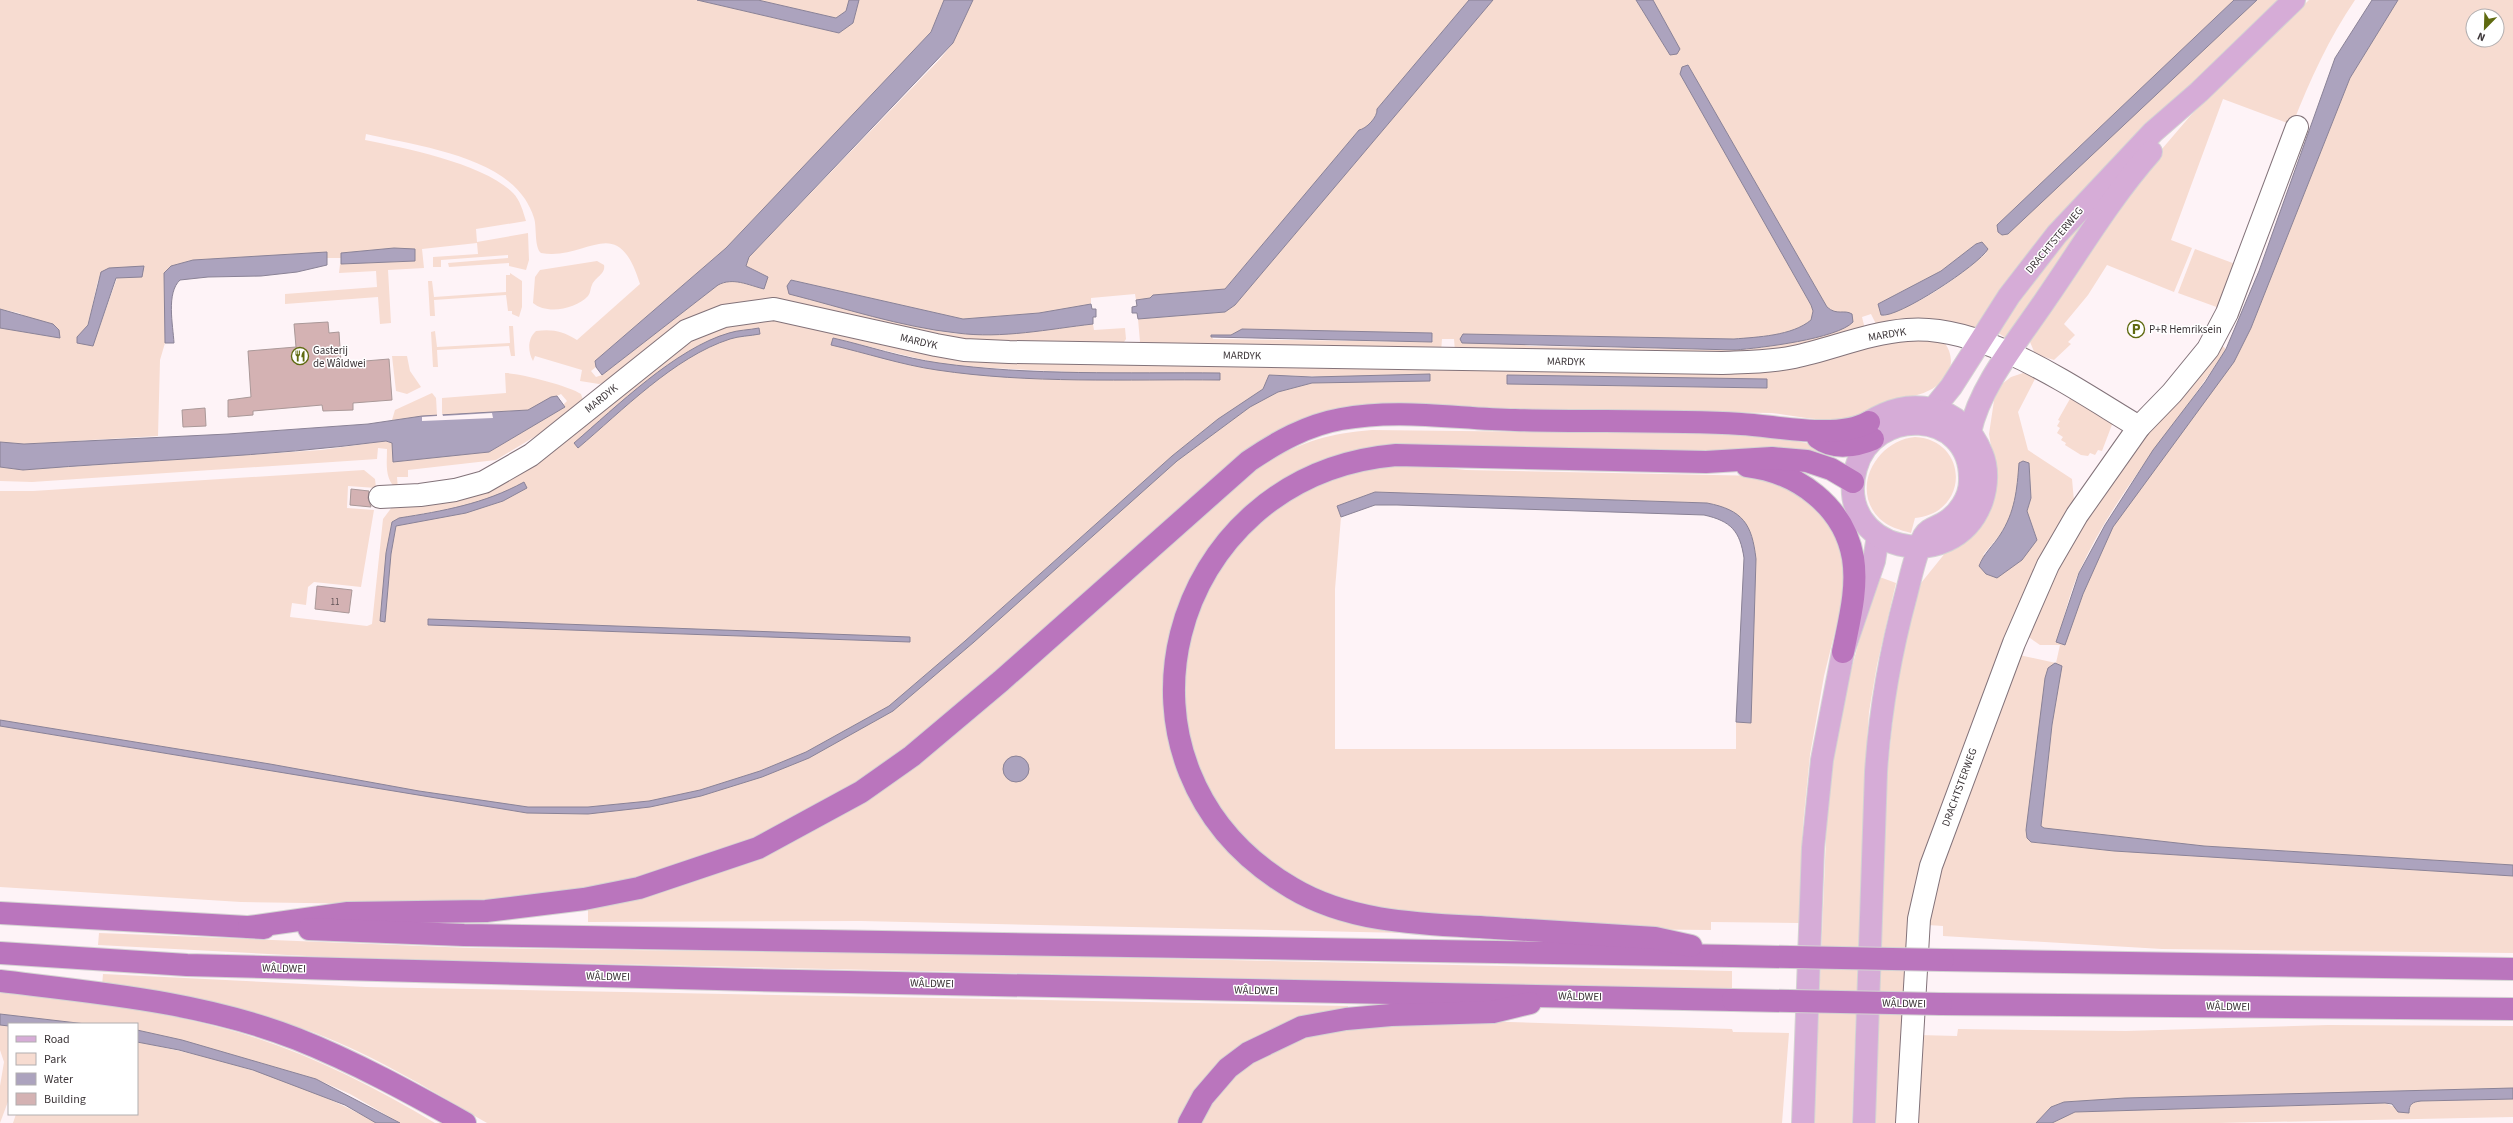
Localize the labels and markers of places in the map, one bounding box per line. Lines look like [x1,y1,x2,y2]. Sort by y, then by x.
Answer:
parking icon: P+R Hemriksein [2126,319,2146,339]
place label: P+R Hemriksein [2149,322,2222,337]
place label: Gasterij de Wâldwei [313,343,366,371]
restaurant icon: Gasterij de Wâldwei [290,346,310,366]

